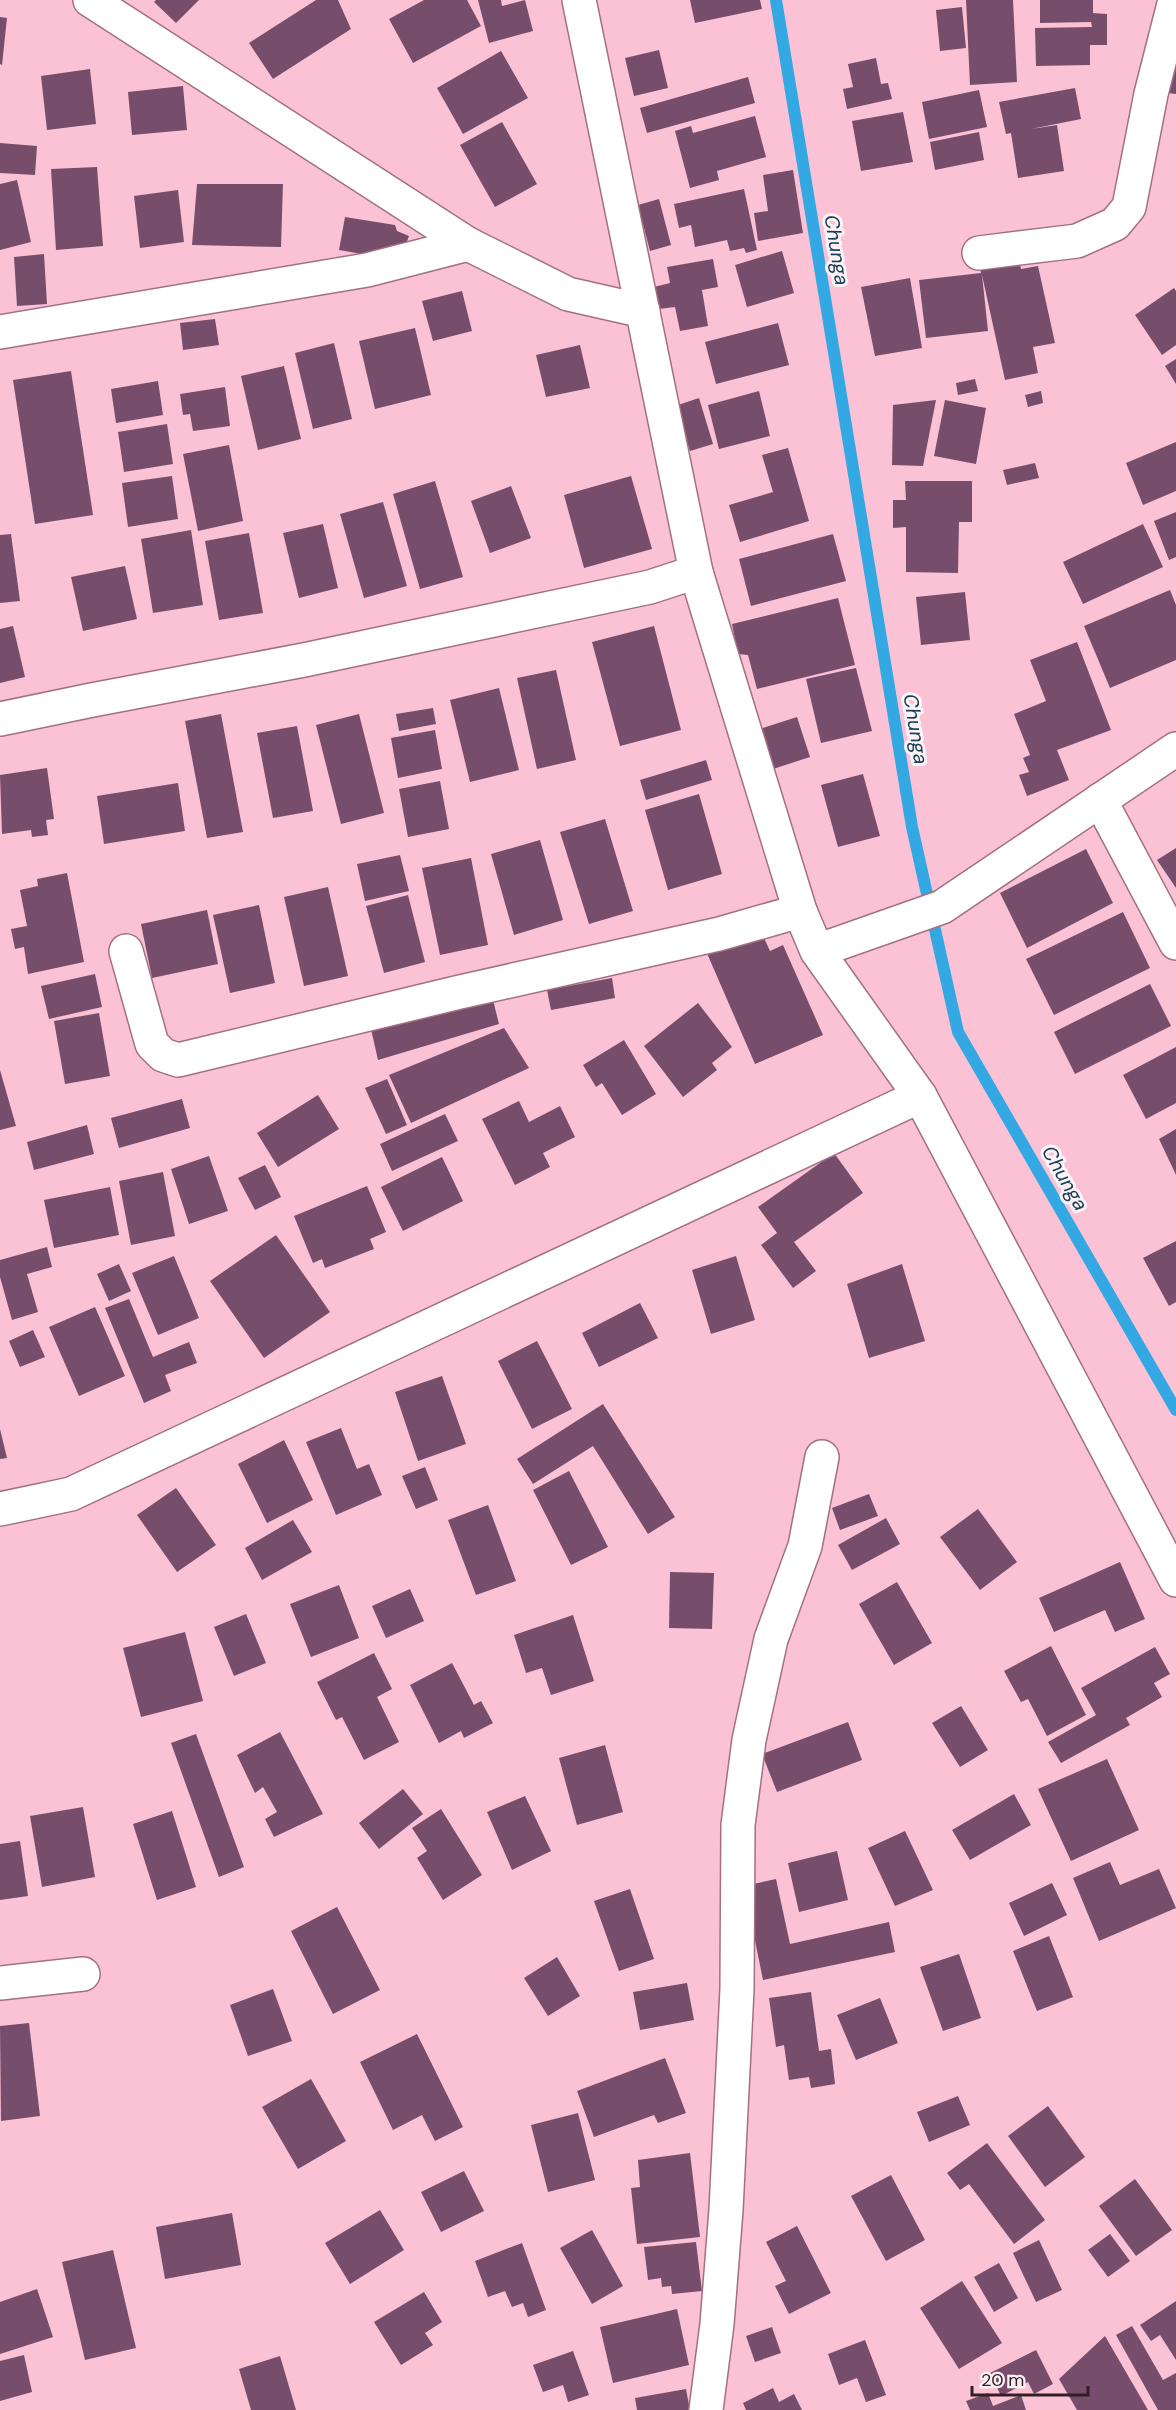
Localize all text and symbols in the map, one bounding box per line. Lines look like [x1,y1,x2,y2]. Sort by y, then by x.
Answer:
water label: Chunga [819,213,855,287]
water label: Chunga [898,692,934,766]
water label: Chunga [1036,1141,1094,1215]
scale bar [972,2359,1088,2397]
text: 20 m [981,2368,1024,2392]

